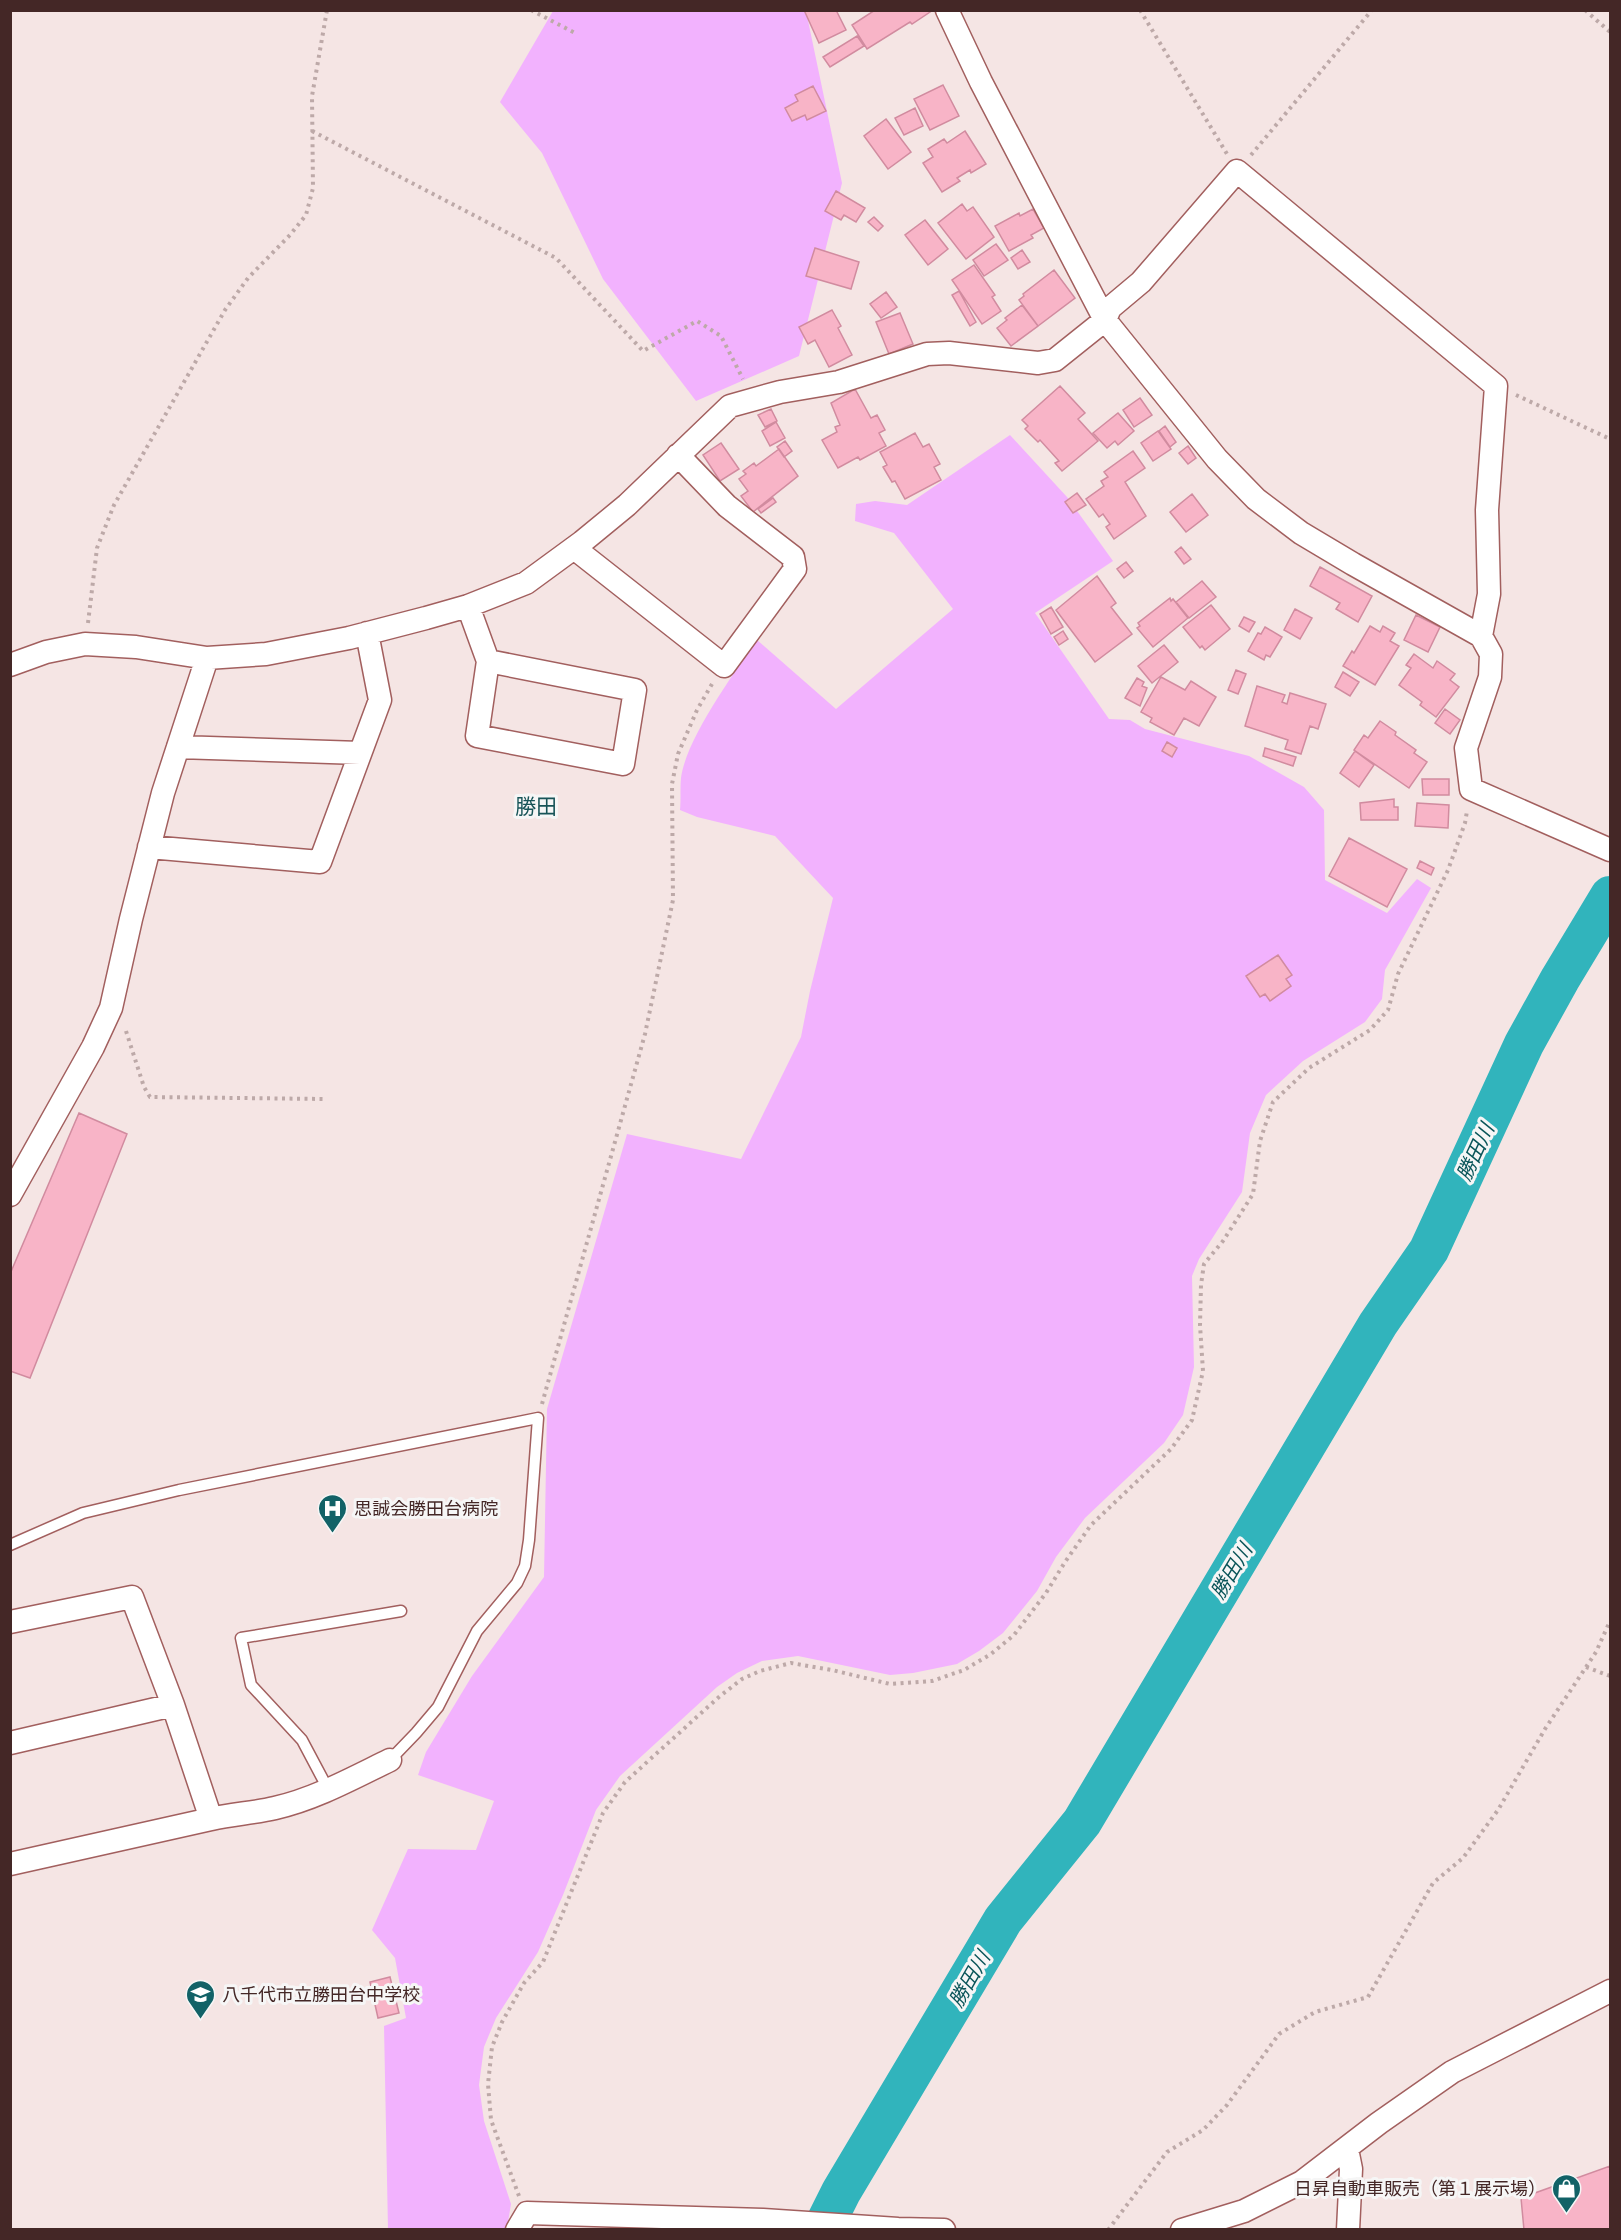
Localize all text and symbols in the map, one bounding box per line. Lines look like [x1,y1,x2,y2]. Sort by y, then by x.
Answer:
district label: 勝田 [515,793,557,819]
water label: 勝田川 [1451,1118,1500,1184]
hospital icon: 思誠会勝田台病院 [317,1492,349,1534]
place label: 思誠会勝田台病院 [354,1497,498,1520]
water label: 勝田川 [1205,1537,1258,1603]
water label: 勝田川 [943,1945,996,2011]
school or university icon: 八千代市立勝田台中学校 [185,1978,217,2020]
place label: 八千代市立勝田台中学校 [222,1983,420,2006]
shop icon: 日昇自動車販売（第１展示場） [1551,2172,1583,2214]
place label: 日昇自動車販売（第１展示場） [1294,2177,1546,2200]

